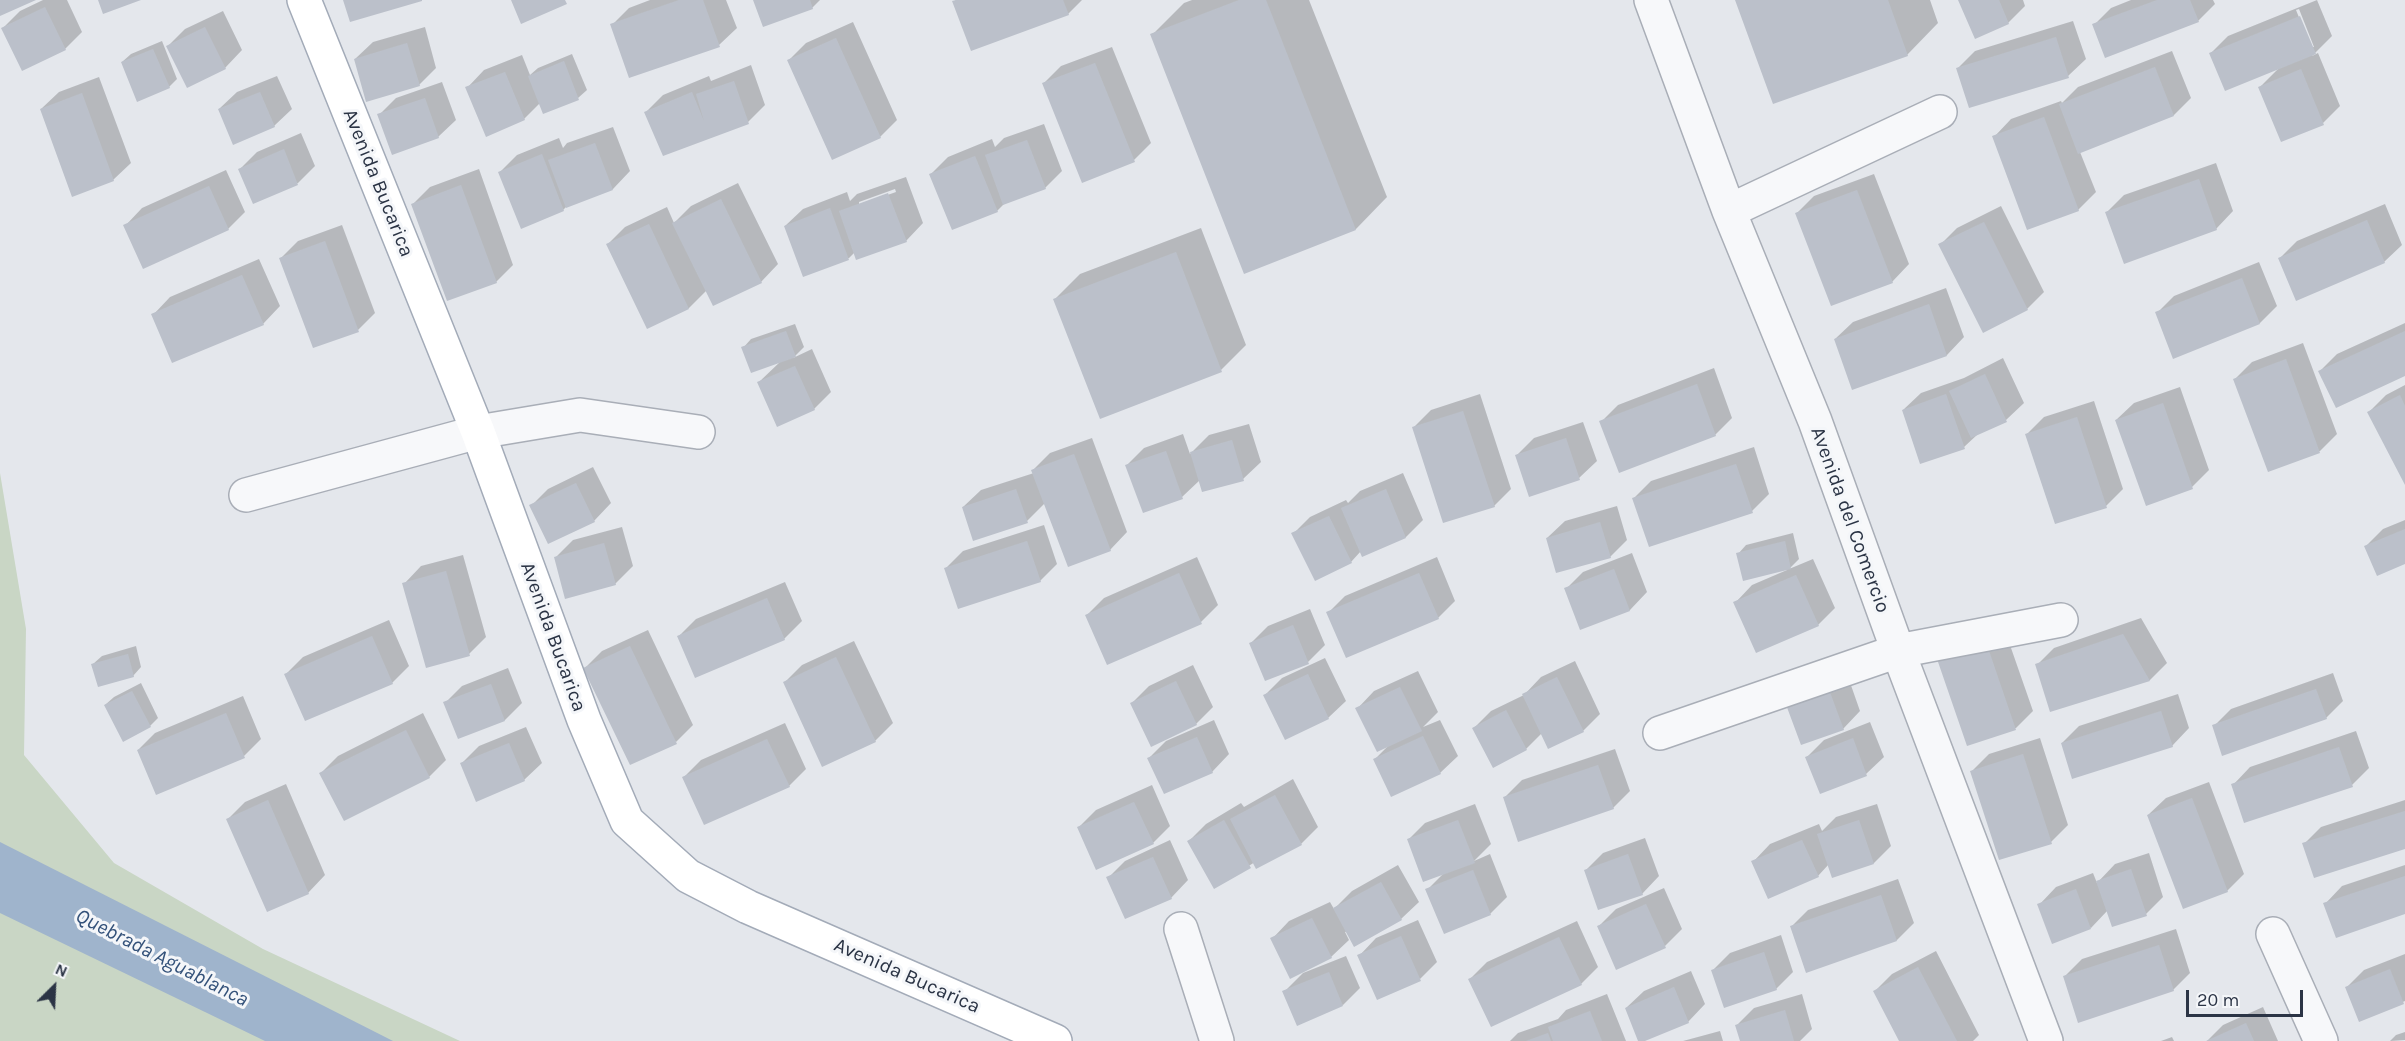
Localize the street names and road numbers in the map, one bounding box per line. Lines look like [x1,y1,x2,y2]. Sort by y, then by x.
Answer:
street label: Avenida Bucarica [337,106,419,260]
street label: Avenida del Comercio [1805,424,1895,616]
street label: Avenida Bucarica [515,559,591,715]
street label: Avenida Bucarica [830,933,984,1019]

